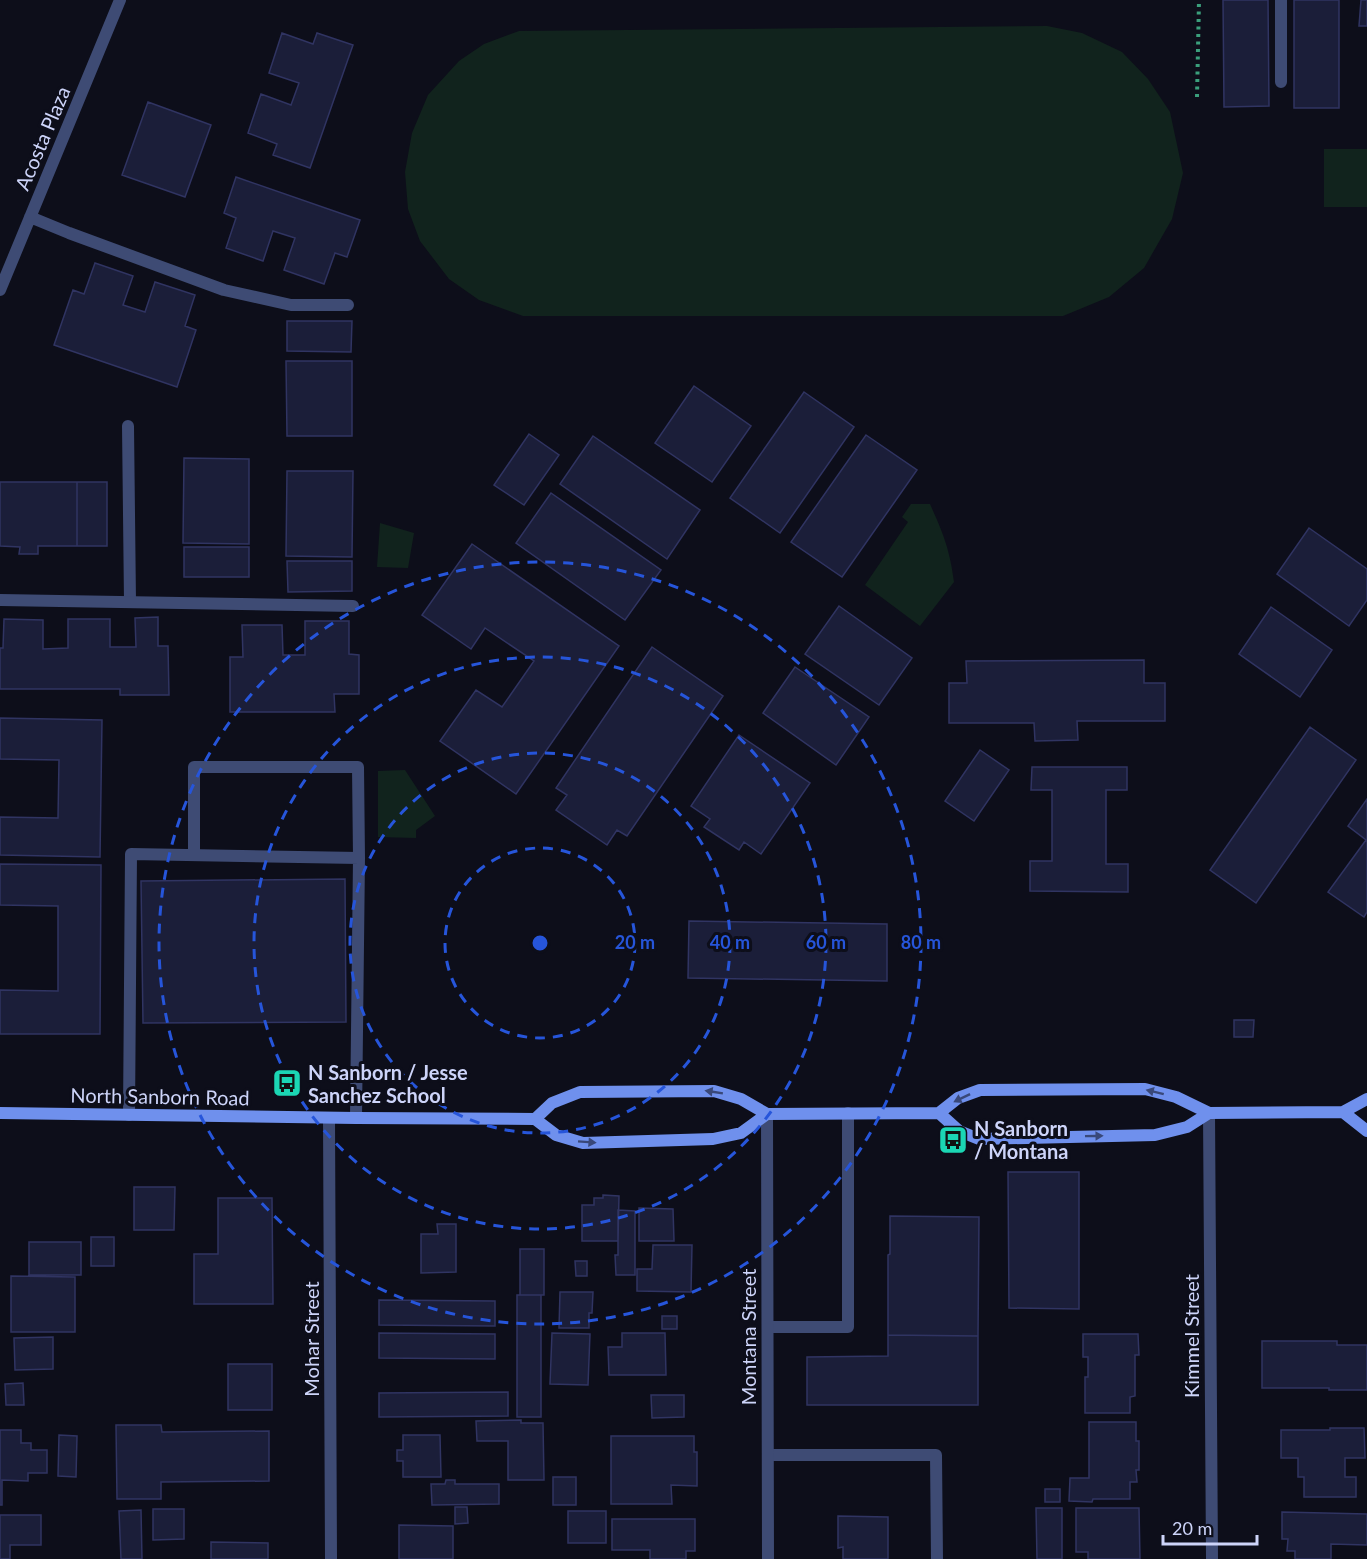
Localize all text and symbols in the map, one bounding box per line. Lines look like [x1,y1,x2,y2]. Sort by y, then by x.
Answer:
street label: Acosta Plaza [9,82,75,194]
text: 20 m [615,931,655,953]
text: 40 m [710,931,750,953]
text: 60 m [806,931,846,953]
text: 80 m [901,931,941,953]
centre of rings [530,933,550,953]
place label: N Sanborn / Jesse Sanchez School [308,1060,468,1107]
bus stop icon: N Sanborn / Jesse Sanchez School [271,1067,303,1099]
street label: North Sanborn Road [70,1082,250,1110]
one-way arrow [1146,1086,1164,1096]
one-way arrow [704,1088,723,1097]
one-way arrow [953,1092,971,1102]
place label: N Sanborn / Montana [974,1116,1068,1163]
bus stop icon: N Sanborn / Montana [937,1124,969,1156]
one-way arrow [1085,1131,1104,1141]
one-way arrow [577,1137,596,1147]
street label: Montana Street [736,1269,760,1405]
street label: Kimmel Street [1179,1274,1203,1398]
street label: Mohar Street [299,1281,323,1397]
scale bar [1163,1508,1258,1546]
text: 20 m [1172,1517,1212,1539]

